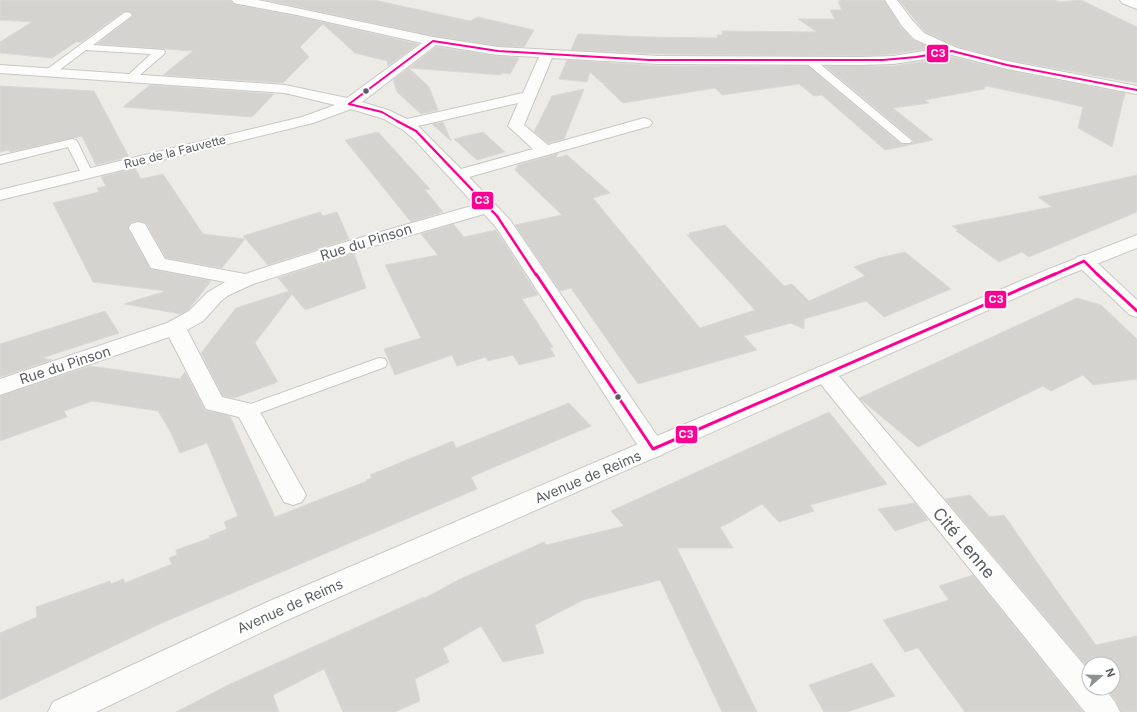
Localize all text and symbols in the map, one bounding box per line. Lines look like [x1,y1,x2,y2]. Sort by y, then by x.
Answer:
line badge: C3 [926,44,949,63]
text: C3 [930,46,946,60]
unlabelled marker [361,86,371,96]
street label: Rue de la Fauvette [122,132,227,171]
line badge: C3 [471,191,494,210]
text: C3 [474,193,490,207]
street label: Rue du Pinson [318,220,414,264]
line badge: C3 [984,290,1007,309]
text: C3 [988,292,1004,306]
street label: Rue du Pinson [17,342,113,387]
unlabelled marker [613,392,623,402]
line badge: C3 [675,425,698,444]
text: C3 [678,427,694,441]
street label: Avenue de Reims [532,446,644,507]
street label: Cité Lenne [929,504,999,582]
street label: Avenue de Reims [234,575,345,636]
north arrow [1081,656,1121,696]
text: N [1102,666,1118,679]

